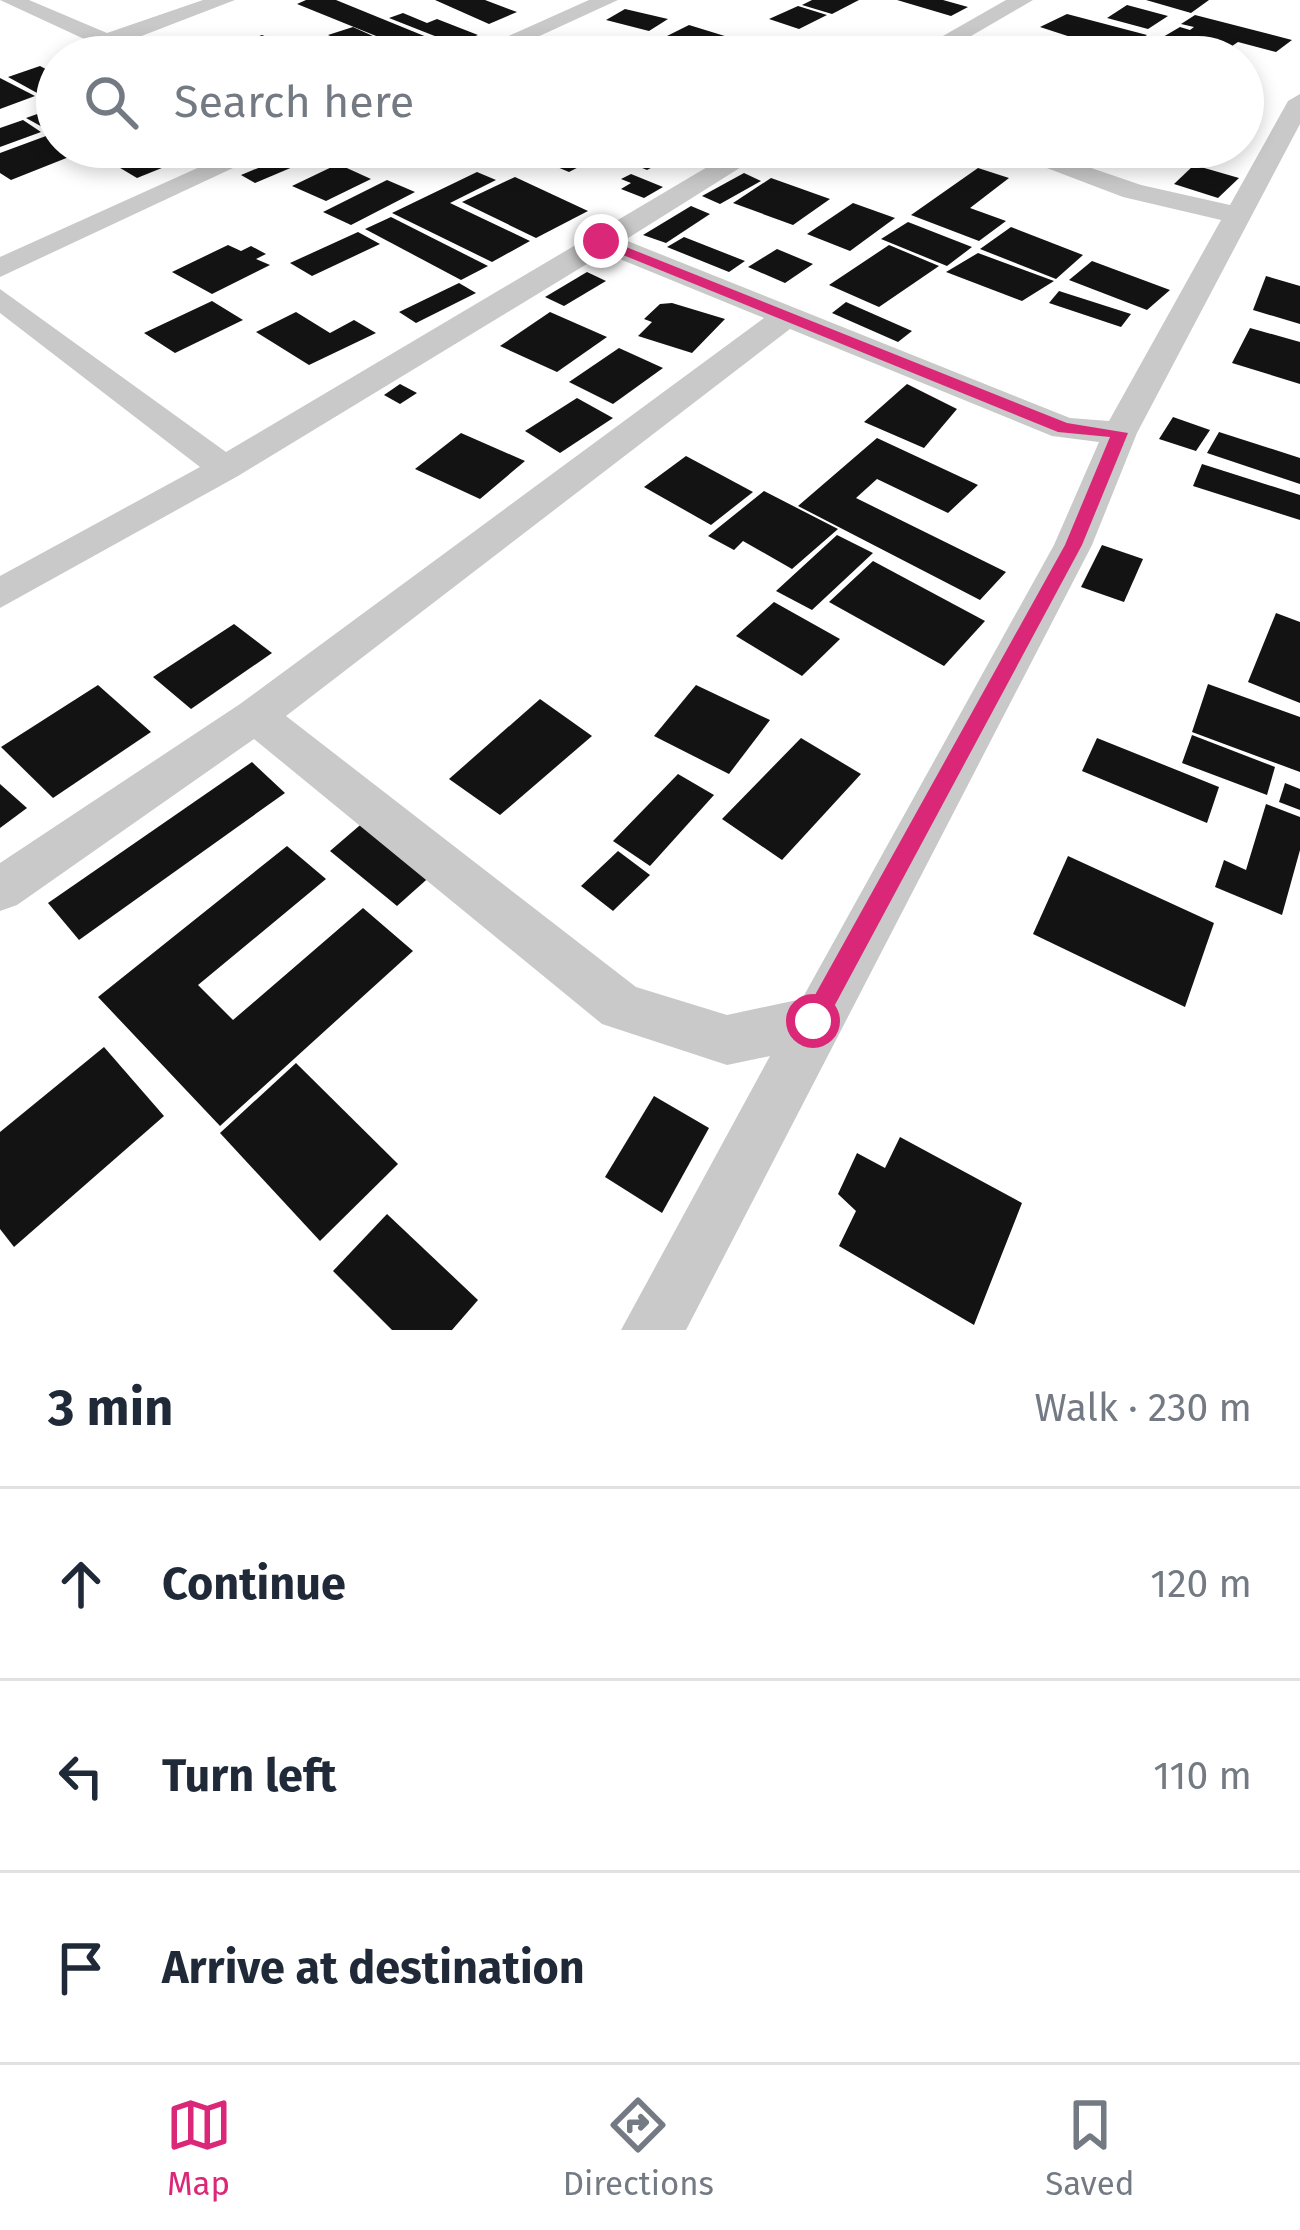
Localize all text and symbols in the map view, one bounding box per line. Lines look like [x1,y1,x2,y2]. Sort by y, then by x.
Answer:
search box [36,36,1264,168]
icon: search [78,69,144,135]
text: Search here [174,75,414,129]
route end [574,214,628,268]
route start [786,994,840,1048]
text: 3 min [48,1377,174,1439]
text: Walk · 230 m [1035,1385,1252,1431]
icon: ahead [48,1551,114,1617]
text: Continue [162,1557,346,1611]
text: 120 m [1150,1561,1252,1607]
icon: left [48,1743,114,1809]
text: Turn left [162,1749,336,1803]
text: 110 m [1153,1753,1252,1799]
icon: arrive [48,1935,114,2001]
text: Arrive at destination [162,1941,585,1995]
tab: Map [166,2092,232,2204]
tab: Directions [563,2092,714,2204]
tab: Saved [1045,2092,1134,2204]

